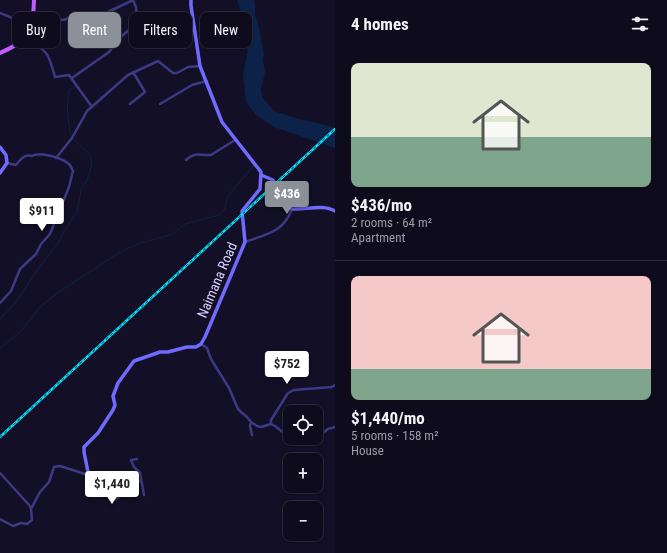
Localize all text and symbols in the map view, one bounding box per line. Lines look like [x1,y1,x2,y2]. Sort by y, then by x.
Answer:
chip: Buy [12,12,60,48]
chip: Rent [68,12,121,48]
chip: Filters [129,12,192,48]
chip: New [200,12,252,48]
icon: filters [629,13,651,35]
text: 4 homes [351,14,409,34]
icon: home [465,89,537,161]
pin: $436 [263,181,311,215]
text: $436 [274,186,300,201]
text: $436/mo [351,195,412,215]
pin: $911 [18,198,66,232]
text: $911 [29,203,55,218]
text: 2 rooms · 64 m² [351,215,432,230]
text: Apartment [351,230,405,245]
street label: Naimana Road [194,240,240,320]
icon: home [465,302,537,374]
pin: $752 [263,351,311,385]
text: $752 [274,356,300,371]
map controls [283,405,323,541]
button: locate [283,405,323,445]
text: $1,440/mo [351,408,425,428]
text: 5 rooms · 158 m² [351,428,438,443]
text: House [351,443,384,458]
button: + [283,453,323,493]
pin: $1,440 [79,471,145,505]
text: $1,440 [94,476,130,491]
button: − [283,501,323,541]

